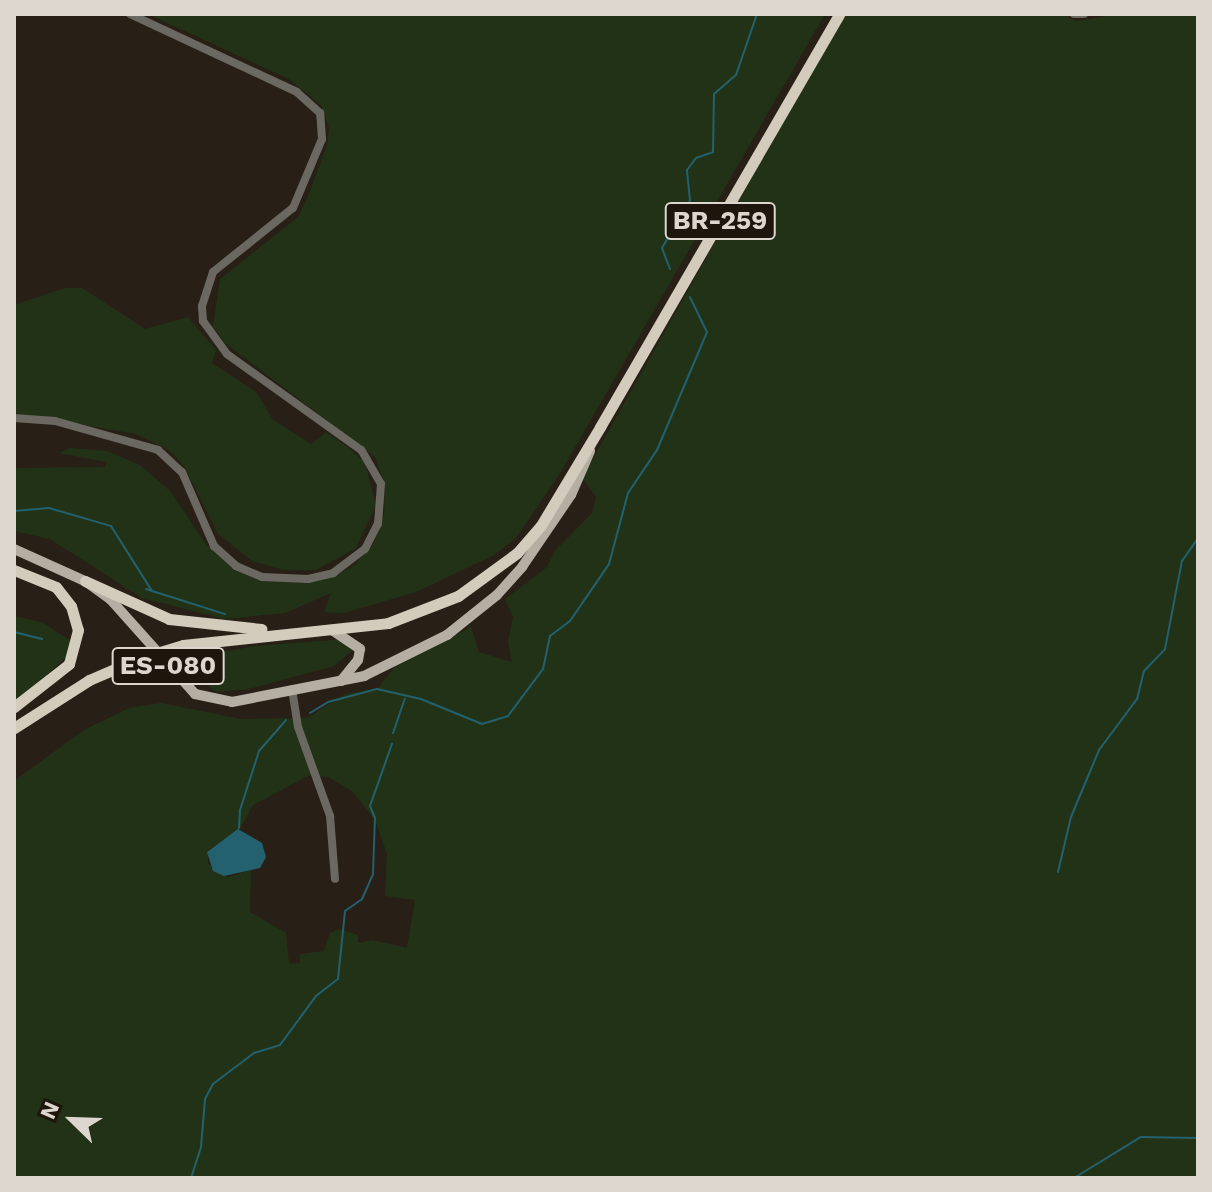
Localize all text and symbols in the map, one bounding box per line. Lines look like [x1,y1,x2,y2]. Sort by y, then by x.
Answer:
road number: BR-259 [664,199,776,243]
road number: ES-080 [110,644,226,688]
north arrow [32,1080,112,1160]
text: N [35,1098,64,1123]

